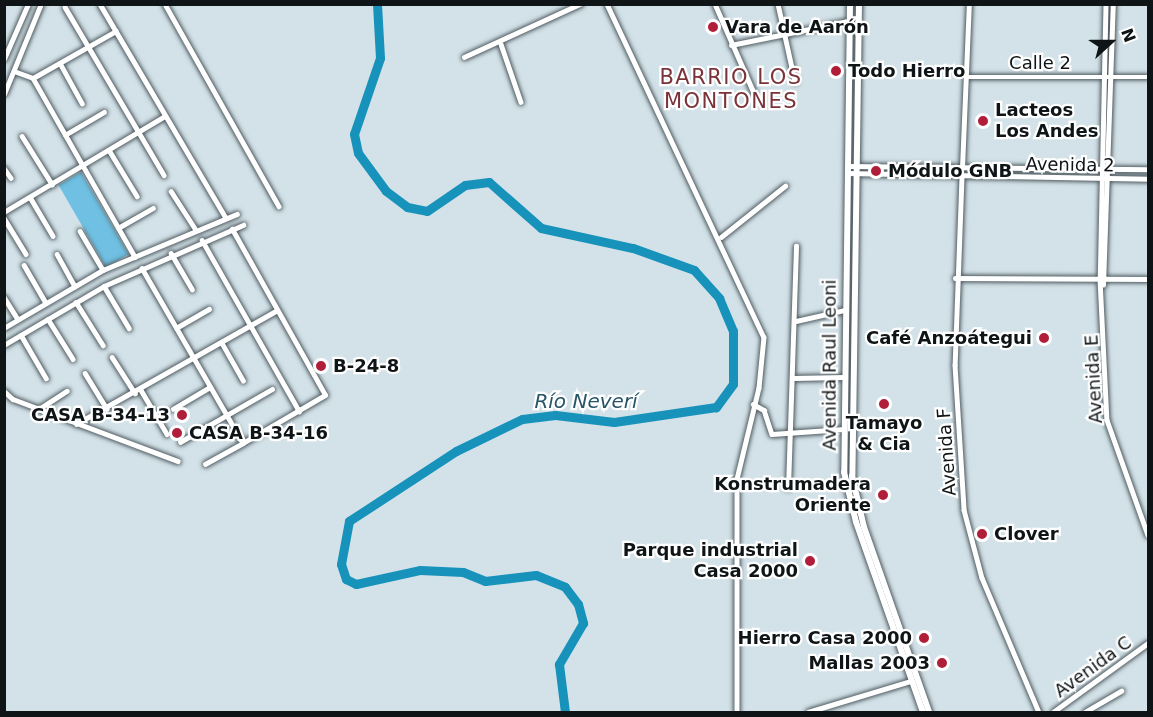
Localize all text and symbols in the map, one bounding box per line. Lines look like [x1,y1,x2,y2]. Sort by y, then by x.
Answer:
north arrow [1081,12,1141,72]
place label: Vara de Aarón [725,16,869,38]
marker: Vara de Aarón [706,20,720,34]
text: N [1117,26,1140,45]
street label: Calle 2 [1009,52,1071,74]
place label: Todo Hierro [848,60,965,82]
district label: BARRIO LOS MONTONES [659,64,803,114]
marker: Todo Hierro [829,64,843,78]
place label: Lacteos Los Andes [995,100,1098,142]
marker: Lacteos Los Andes [976,114,990,128]
street label: Avenida 2 [1025,153,1115,177]
place label: Módulo GNB [888,160,1012,182]
marker: Módulo GNB [869,164,883,178]
street label: Avenida Raul Leoni [819,279,841,451]
place label: Café Anzoátegui [866,327,1032,349]
marker: Café Anzoátegui [1037,331,1051,345]
street label: Avenida E [1081,334,1107,424]
place label: B-24-8 [333,355,399,377]
marker: B-24-8 [314,359,328,373]
water label: Río Neverí [534,389,638,413]
marker: Tamayo & Cia [877,397,891,411]
place label: CASA B-34-13 [31,404,170,426]
street label: Avenida F [933,407,961,497]
marker: CASA B-34-13 [175,408,189,422]
place label: Tamayo & Cia [846,413,922,456]
place label: CASA B-34-16 [189,422,328,444]
marker: CASA B-34-16 [170,426,184,440]
place label: Konstrumadera Oriente [714,474,871,516]
marker: Konstrumadera Oriente [876,488,890,502]
place label: Clover [994,523,1059,545]
marker: Clover [975,527,989,541]
place label: Parque industrial Casa 2000 [623,540,798,582]
marker: Parque industrial Casa 2000 [803,554,817,568]
place label: Hierro Casa 2000 [738,627,912,649]
marker: Hierro Casa 2000 [917,631,931,645]
street label: Avenida C [1050,632,1136,702]
place label: Mallas 2003 [808,652,930,674]
marker: Mallas 2003 [935,656,949,670]

